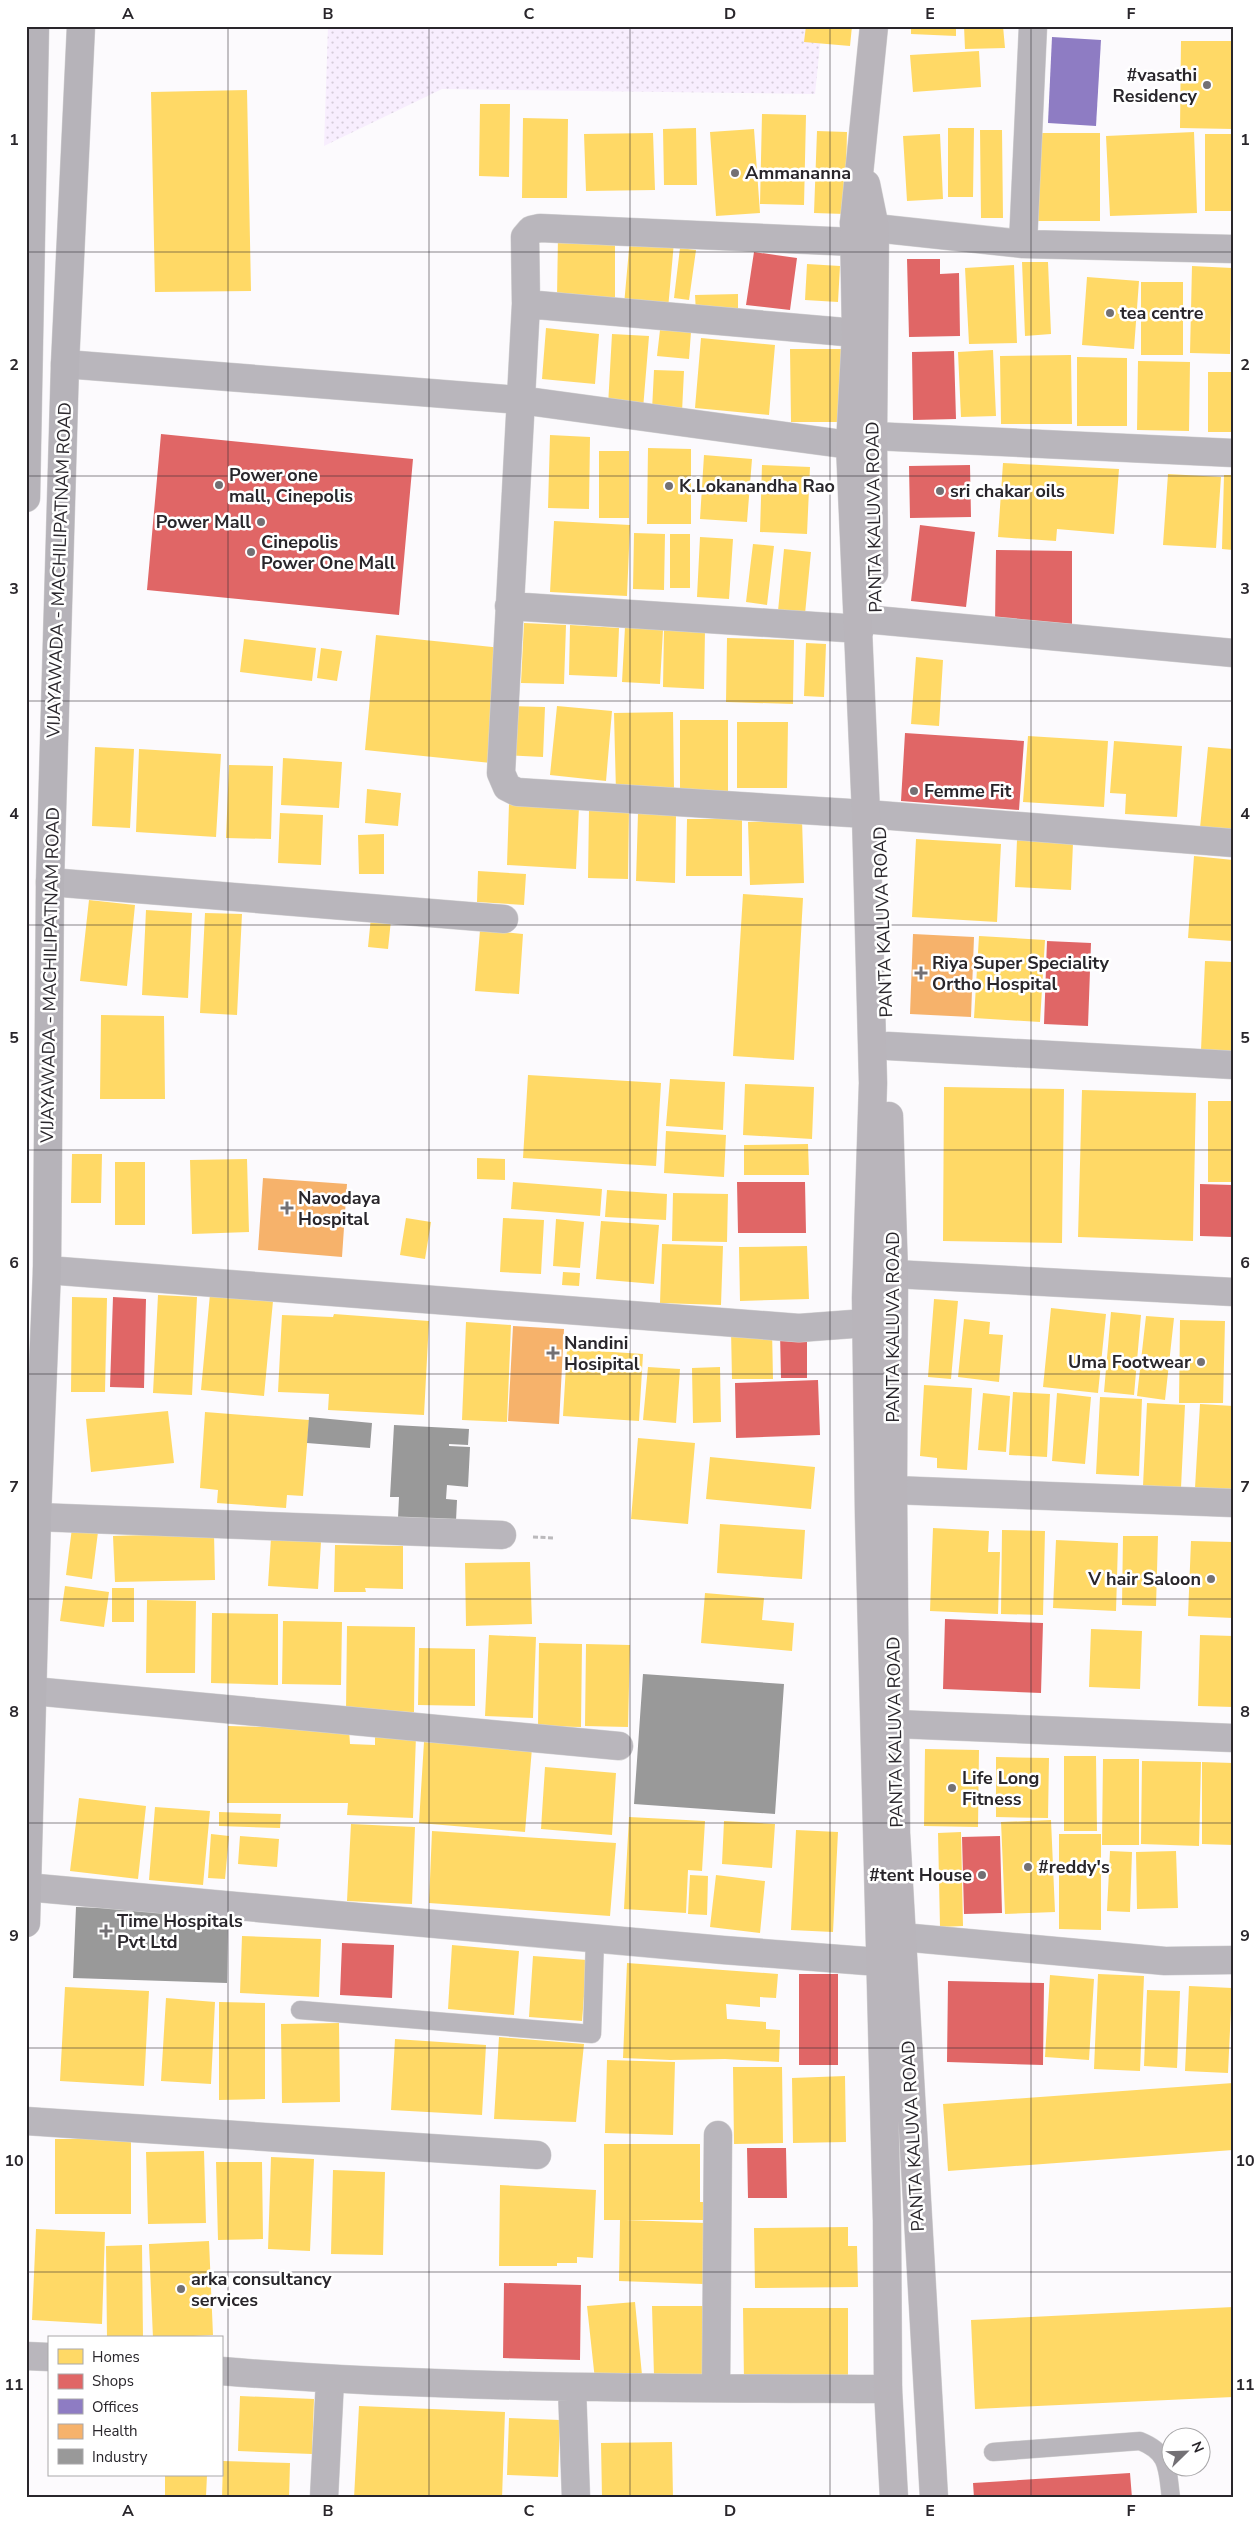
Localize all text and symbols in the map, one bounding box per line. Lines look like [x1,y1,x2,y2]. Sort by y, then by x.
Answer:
text: A [122,3,134,25]
text: B [322,3,334,25]
text: C [524,3,535,25]
text: D [724,3,736,25]
text: E [925,3,935,25]
text: F [1127,3,1136,25]
place label: #vasathi Residency [1113,63,1198,108]
marker: #vasathi Residency [1201,79,1213,91]
text: 1 [9,129,19,151]
text: 1 [1240,129,1250,151]
place label: Ammananna [745,161,851,185]
marker: Ammananna [729,167,741,179]
place label: tea centre [1120,301,1204,325]
marker: tea centre [1104,307,1116,319]
text: 2 [9,354,19,376]
text: 2 [1240,354,1250,376]
street label: VIJAYAWADA - MACHILIPATNAM ROAD [41,402,77,739]
street label: PANTA KALUVA ROAD [860,421,888,613]
place label: Power one mall, Cinepolis [229,463,353,508]
place label: K.Lokanandha Rao [679,474,835,498]
marker: Power one mall, Cinepolis [213,479,225,491]
place label: sri chakar oils [950,479,1065,503]
marker: K.Lokanandha Rao [663,480,675,492]
marker: sri chakar oils [934,485,946,497]
place label: Power Mall [156,510,251,534]
marker: Power Mall [255,516,267,528]
place label: Cinepolis Power One Mall [261,530,396,575]
marker: Cinepolis Power One Mall [245,546,257,558]
text: 3 [9,578,19,600]
text: 3 [1240,578,1250,600]
place label: Femme Fit [924,779,1011,803]
marker: Femme Fit [908,785,920,797]
text: 4 [9,803,19,825]
text: 4 [1240,803,1250,825]
street label: VIJAYAWADA - MACHILIPATNAM ROAD [35,807,65,1144]
street label: PANTA KALUVA ROAD [868,826,898,1018]
place label: Riya Super Speciality Ortho Hospital [932,951,1109,996]
marker: Riya Super Speciality Ortho Hospital [914,966,928,980]
text: 5 [9,1027,19,1049]
text: 5 [1240,1027,1250,1049]
place label: Navodaya Hospital [298,1186,381,1231]
marker: Navodaya Hospital [280,1201,294,1215]
street label: PANTA KALUVA ROAD [881,1231,905,1423]
text: 6 [9,1252,19,1274]
text: 6 [1240,1252,1250,1274]
place label: Nandini Hosipital [564,1331,640,1376]
marker: Nandini Hosipital [546,1346,560,1360]
place label: Uma Footwear [1068,1350,1191,1374]
marker: Uma Footwear [1195,1356,1207,1368]
text: 7 [9,1476,19,1498]
text: 7 [1240,1476,1250,1498]
place label: V hair Saloon [1087,1567,1201,1591]
marker: V hair Saloon [1205,1573,1217,1585]
street label: PANTA KALUVA ROAD [881,1636,909,1828]
text: 8 [9,1701,19,1723]
text: 8 [1240,1701,1250,1723]
place label: Life Long Fitness [962,1766,1039,1811]
marker: Life Long Fitness [946,1782,958,1794]
place label: #reddy's [1038,1855,1110,1879]
marker: #reddy's [1022,1861,1034,1873]
place label: #tent House [869,1863,972,1887]
marker: #tent House [976,1869,988,1881]
place label: Time Hospitals Pvt Ltd [117,1909,243,1954]
marker: Time Hospitals Pvt Ltd [99,1924,113,1938]
text: 9 [9,1925,19,1947]
text: 9 [1240,1925,1250,1947]
street label: PANTA KALUVA ROAD [896,2040,930,2232]
text: 10 [4,2150,24,2172]
text: 10 [1235,2150,1255,2172]
place label: arka consultancy services [191,2267,332,2312]
marker: arka consultancy services [175,2283,187,2295]
legend [48,2336,222,2476]
text: Homes [92,2347,140,2367]
text: Shops [92,2371,134,2391]
text: 11 [4,2374,24,2396]
text: 11 [1235,2374,1255,2396]
text: Offices [92,2397,139,2417]
text: Health [92,2421,137,2441]
north arrow [1162,2426,1212,2476]
text: N [1187,2439,1208,2456]
text: Industry [92,2447,148,2467]
text: A [122,2500,134,2522]
text: B [322,2500,334,2522]
text: C [524,2500,535,2522]
text: D [724,2500,736,2522]
text: E [925,2500,935,2522]
text: F [1127,2500,1136,2522]

